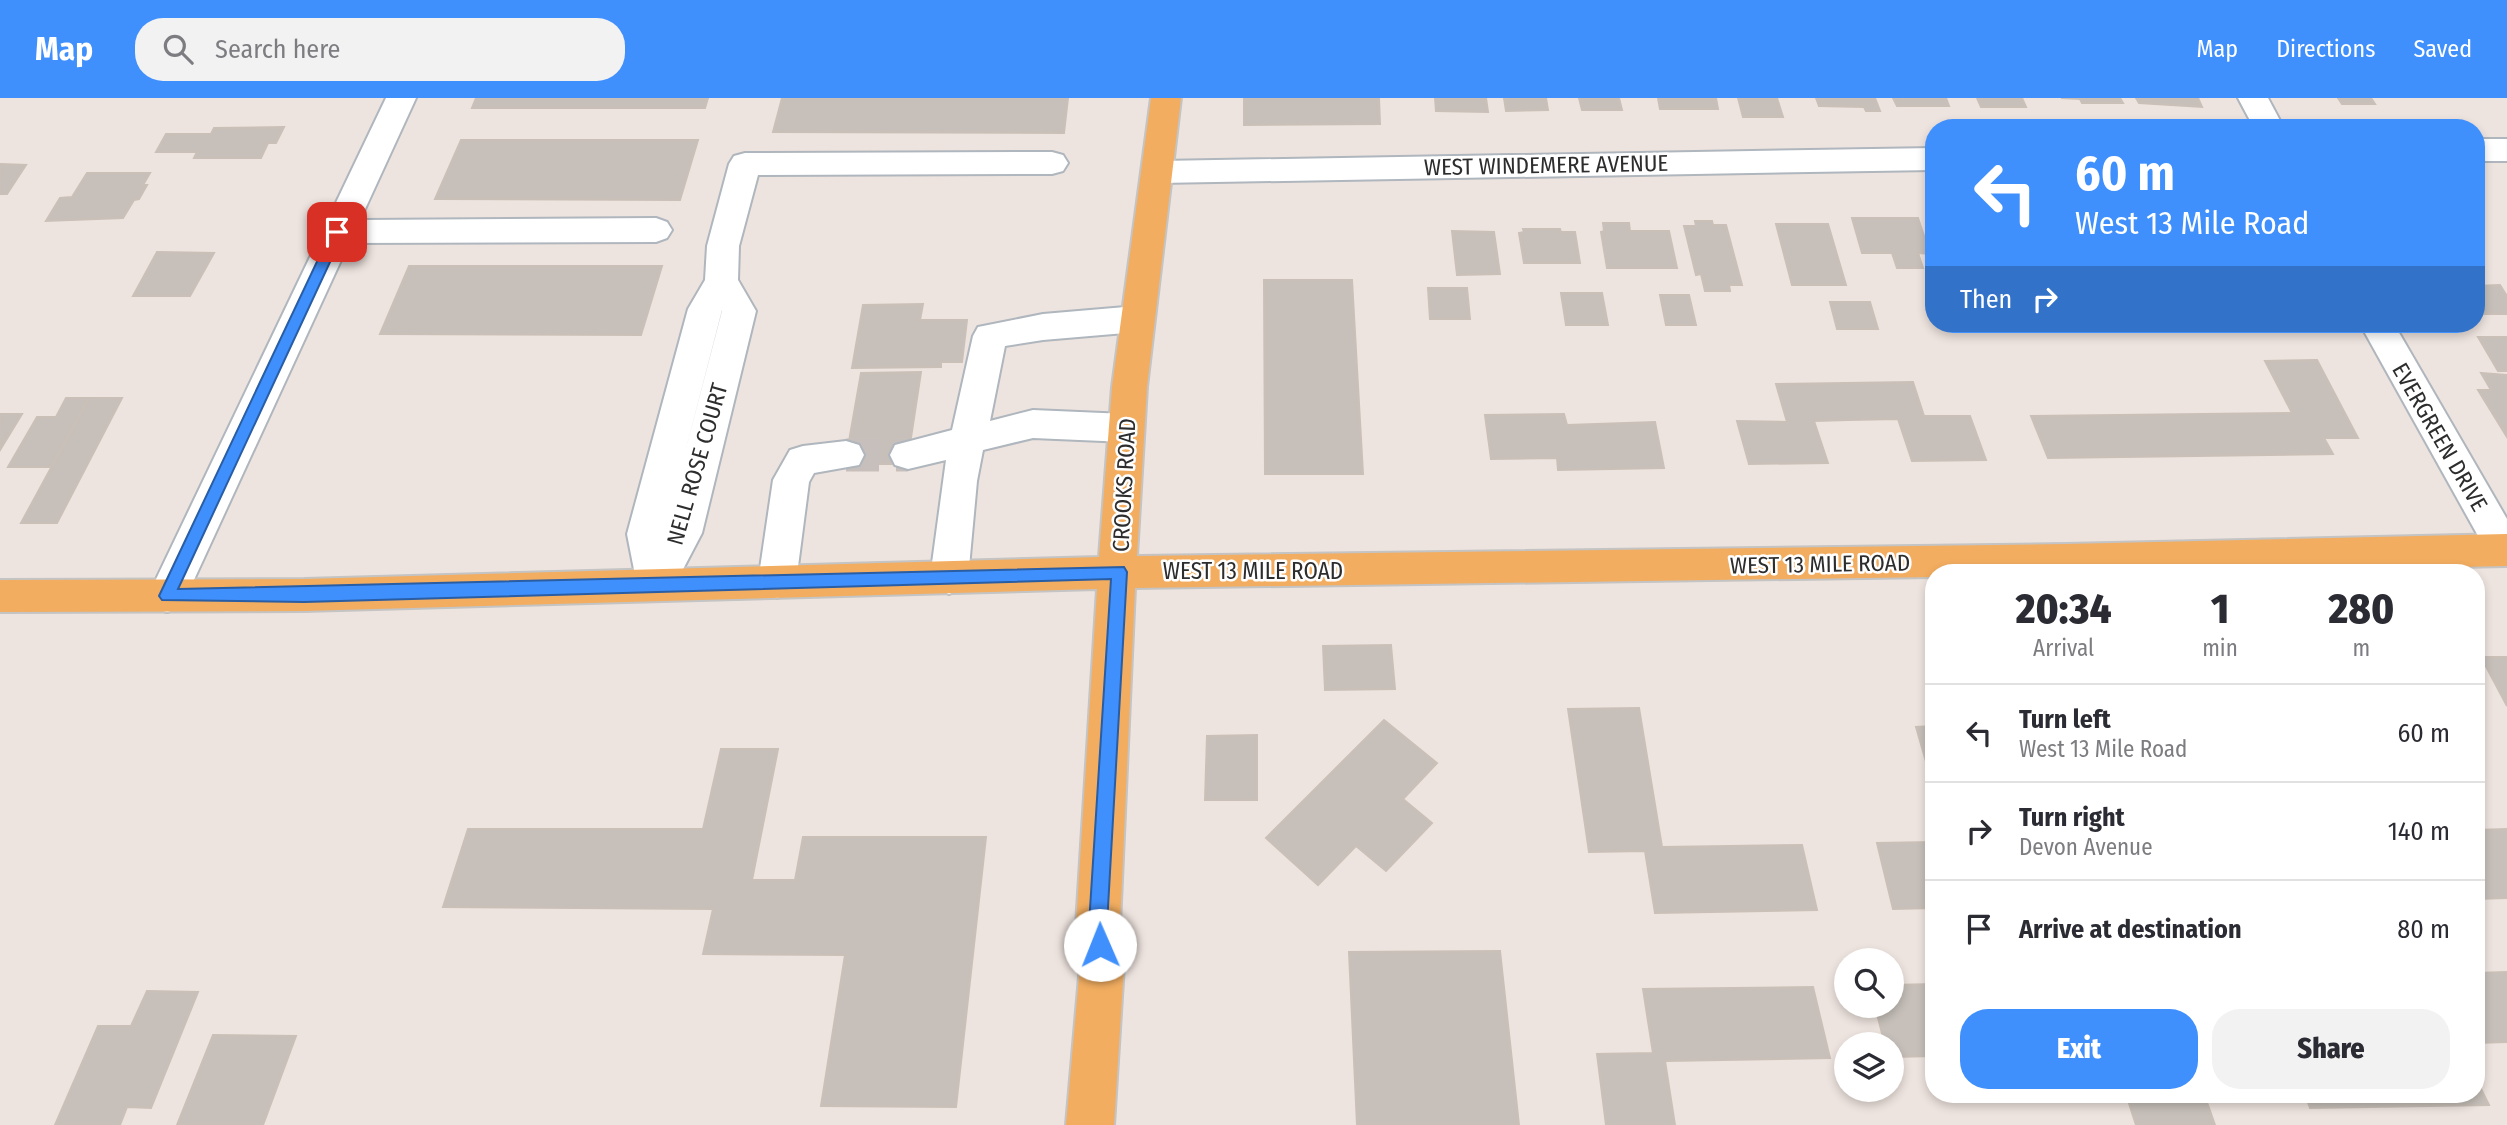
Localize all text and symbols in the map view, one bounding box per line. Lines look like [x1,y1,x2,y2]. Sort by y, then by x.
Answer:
search box [135,18,625,81]
text: Map [35,29,93,69]
icon: search [159,30,197,68]
text: Search here [215,34,340,65]
text: Map [2197,35,2238,63]
text: Directions [2276,35,2375,63]
text: Saved [2413,35,2472,63]
text: 60 m [2075,144,2175,203]
icon: left [1960,147,2051,238]
street label: WEST WINDEMERE AVENUE [1424,149,1668,181]
pin [307,202,367,262]
text: West 13 Mile Road [2075,204,2309,242]
icon: arrive [318,213,356,251]
icon: right [2026,280,2064,318]
text: Then [1960,284,2012,315]
street label: EVERGREEN DRIVE [2386,358,2494,516]
street label: NELL ROSE COURT [661,380,734,548]
street label: CROOKS ROAD [1107,418,1141,552]
street label: WEST 13 MILE ROAD [1730,548,1910,580]
street label: WEST 13 MILE ROAD [1163,557,1343,585]
text: 20:34 [2016,584,2111,634]
text: 1 [2211,584,2229,634]
text: 280 [2329,584,2394,634]
text: Arrival [2033,634,2094,662]
text: min [2202,634,2238,662]
text: m [2353,634,2370,662]
text: Turn left [2019,704,2111,735]
icon: left [1960,714,1998,752]
text: 60 m [2397,718,2450,749]
text: West 13 Mile Road [2019,735,2187,763]
text: Turn right [2019,802,2125,833]
icon: right [1960,812,1998,850]
text: 140 m [2388,816,2450,847]
text: Devon Avenue [2019,833,2153,861]
position arrow [1063,908,1137,982]
icon: arrive [1960,910,1998,948]
text: Arrive at destination [2019,914,2242,945]
text: 80 m [2397,914,2450,945]
map controls [1834,948,1904,1102]
button: search [1834,948,1904,1018]
button: Exit [1960,1009,2198,1089]
button: Share [2212,1009,2450,1089]
button: layers [1834,1032,1904,1102]

